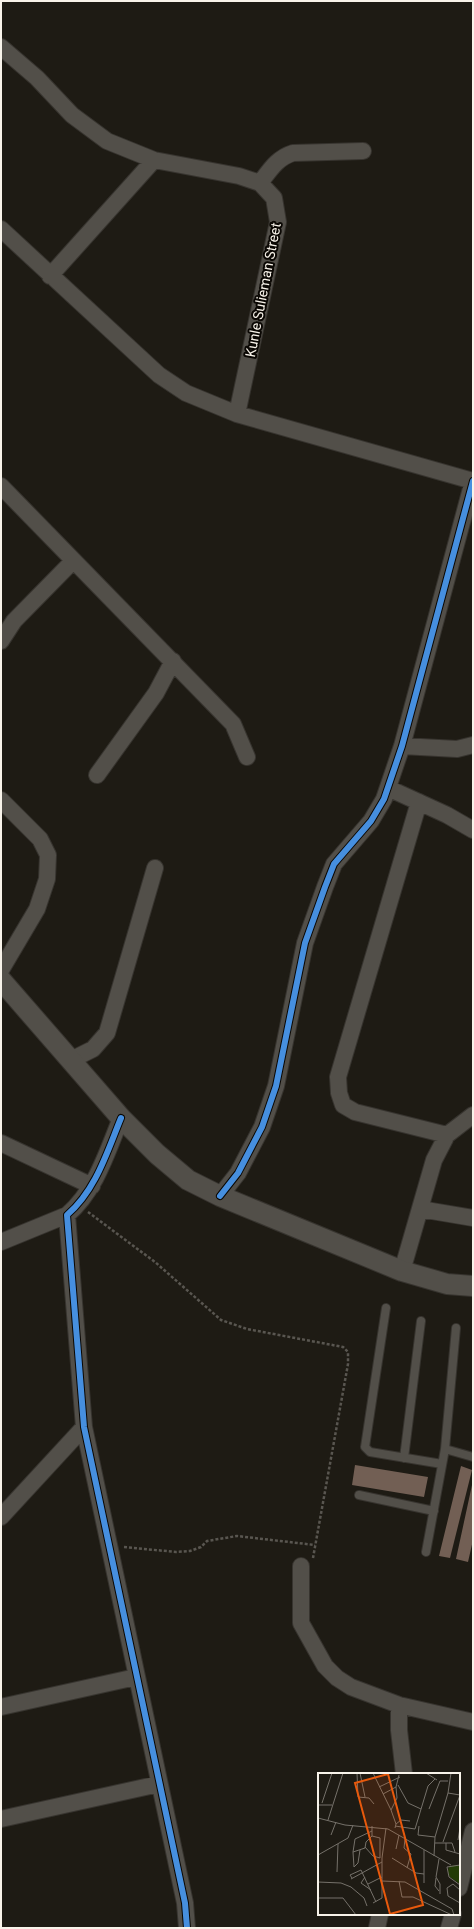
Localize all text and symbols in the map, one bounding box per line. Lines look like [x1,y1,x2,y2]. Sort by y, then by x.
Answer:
street label: Kunle Sulieman Street [242,221,284,359]
inset map [318,1773,460,1915]

